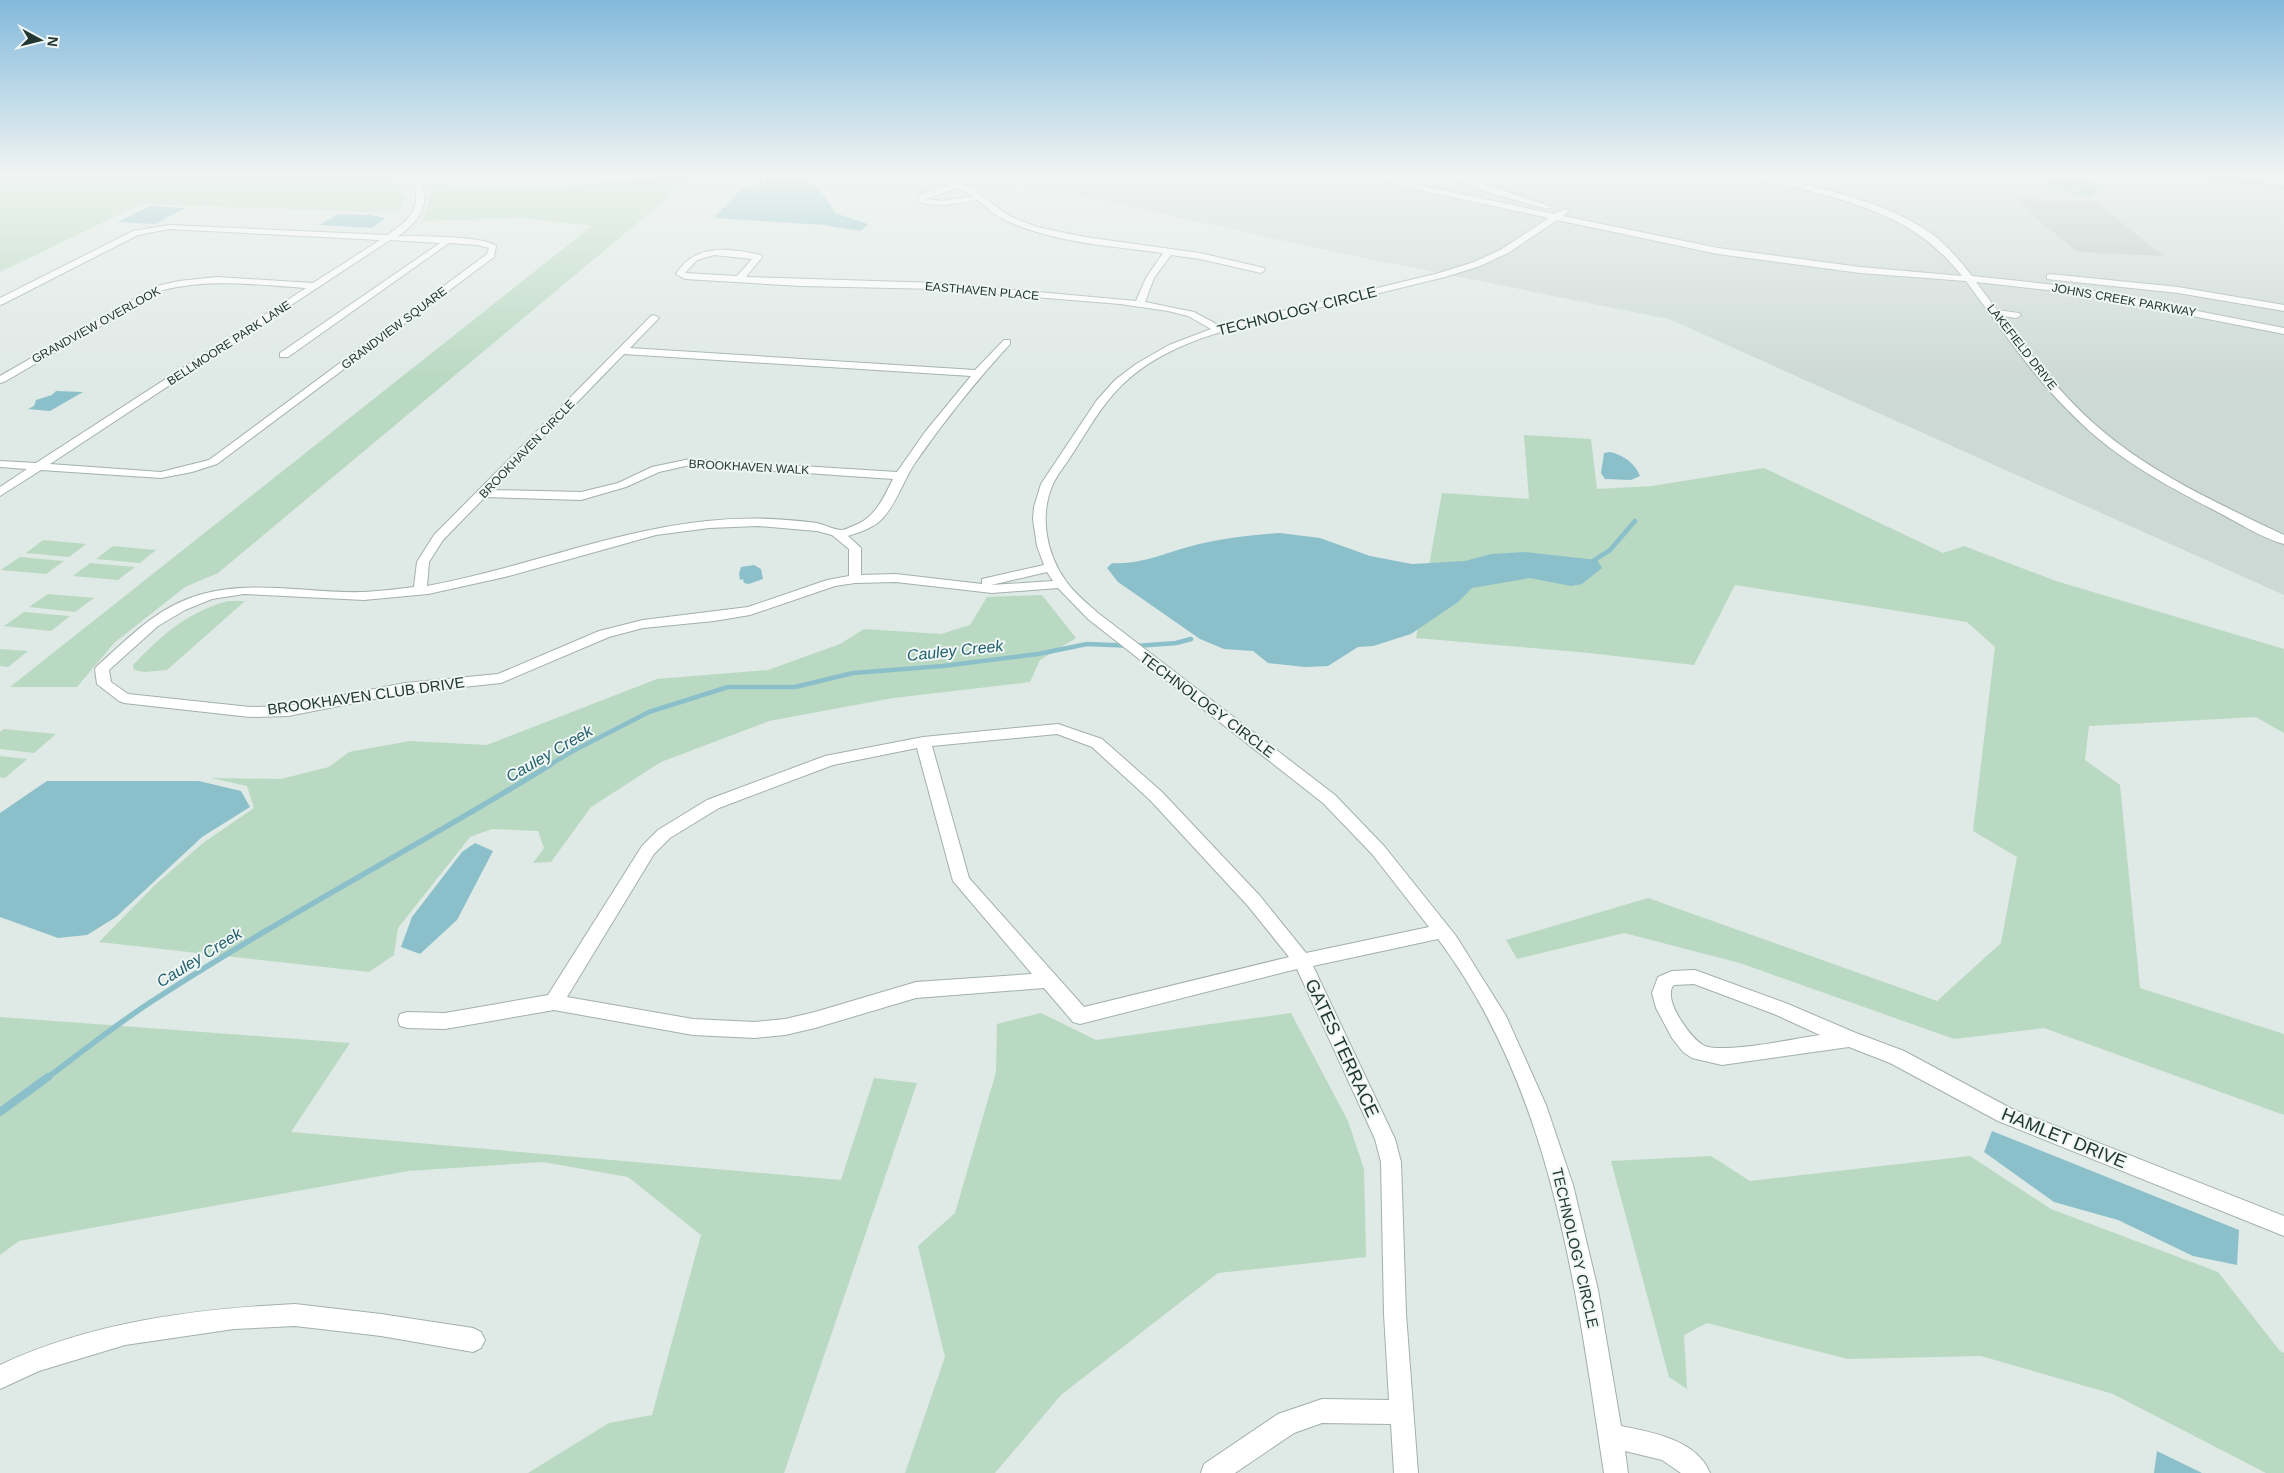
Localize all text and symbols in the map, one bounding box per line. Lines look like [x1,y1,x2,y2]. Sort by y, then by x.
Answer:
north arrow [15,15,65,65]
text: N [44,36,61,48]
street label: EASTHAVEN PLACE [924,279,1040,303]
street label: JOHNS CREEK PARKWAY [2051,280,2197,320]
street label: TECHNOLOGY CIRCLE [1215,282,1378,339]
street label: GRANDVIEW OVERLOOK [29,284,163,366]
street label: GRANDVIEW SQUARE [339,284,449,372]
street label: BELLMOORE PARK LANE [165,298,293,388]
street label: LAKEFIELD DRIVE [1984,301,2060,393]
street label: BROOKHAVEN CIRCLE [476,397,578,501]
street label: BROOKHAVEN WALK [688,457,810,477]
water label: Cauley Creek [906,637,1005,664]
street label: TECHNOLOGY CIRCLE [1137,648,1278,761]
street label: BROOKHAVEN CLUB DRIVE [266,673,466,718]
water label: Cauley Creek [503,721,596,785]
water label: Cauley Creek [154,924,246,990]
street label: GATES TERRACE [1301,976,1383,1120]
street label: HAMLET DRIVE [1999,1104,2129,1172]
street label: TECHNOLOGY CIRCLE [1549,1166,1602,1330]

